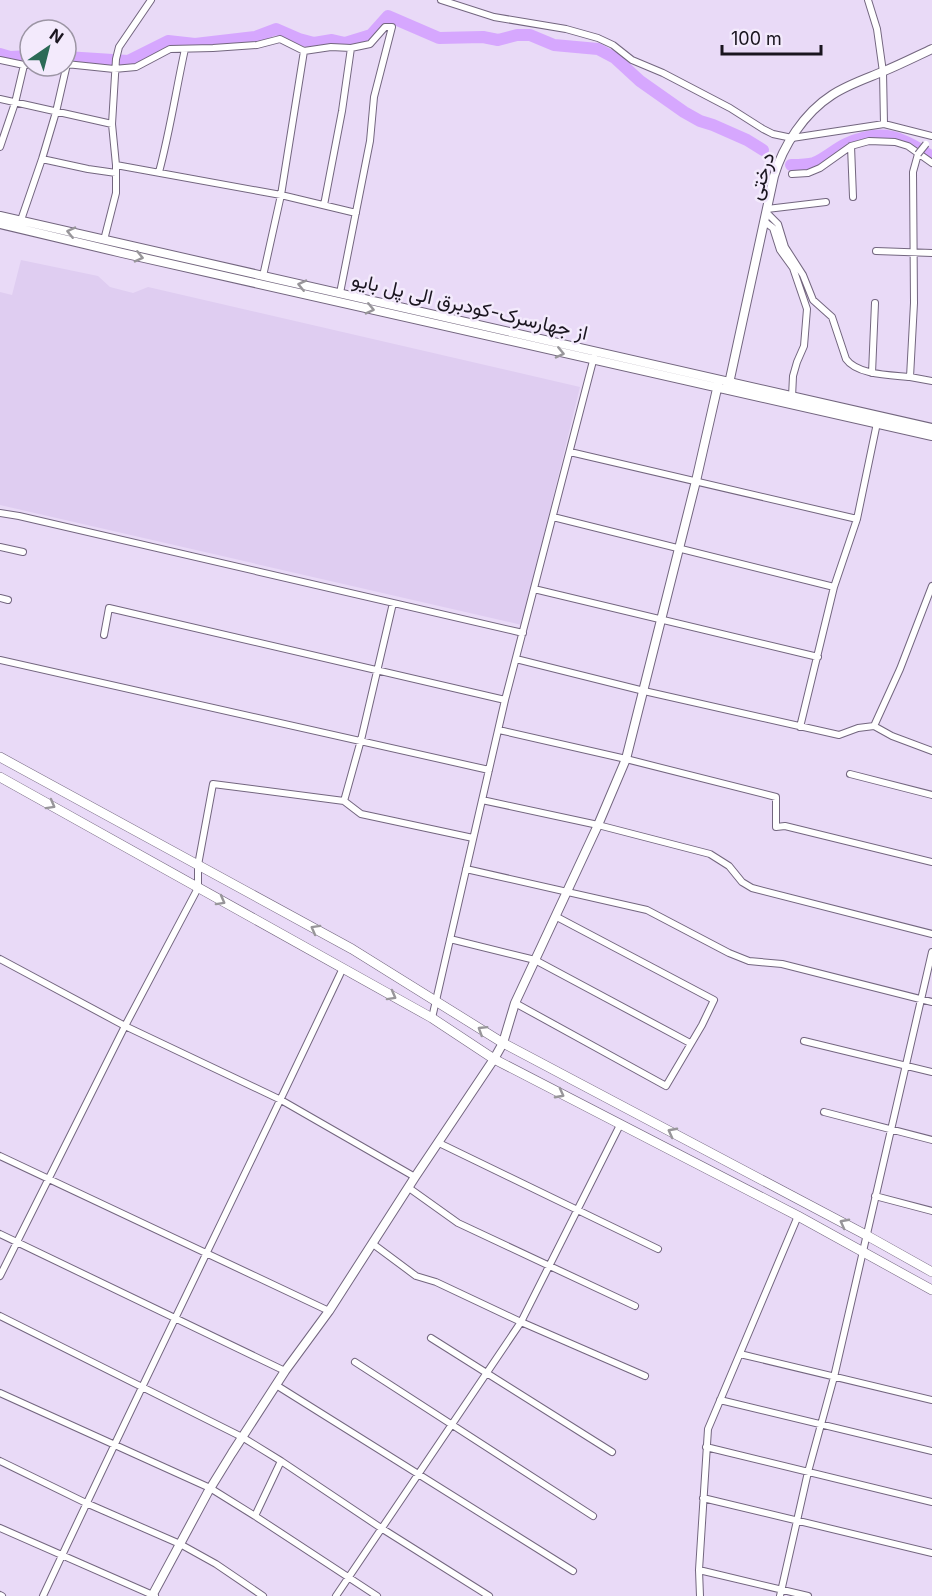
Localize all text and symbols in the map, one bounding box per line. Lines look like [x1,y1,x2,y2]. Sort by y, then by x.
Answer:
north arrow [18,18,78,78]
scale bar [722,18,821,56]
text: N [46,24,67,47]
text: 100 m [731,28,782,49]
street label: درختی [742,149,781,203]
one-way arrow [66,226,76,239]
one-way arrow [133,250,143,263]
street label: از جهارسرک-کودبرق الی پل بایو [349,267,590,347]
one-way arrow [297,279,307,292]
one-way arrow [365,302,375,315]
one-way arrow [555,345,565,358]
one-way arrow [45,798,55,809]
one-way arrow [215,894,225,905]
one-way arrow [311,925,321,936]
one-way arrow [385,989,396,1000]
one-way arrow [478,1025,488,1037]
one-way arrow [553,1087,564,1098]
one-way arrow [667,1128,678,1139]
one-way arrow [840,1219,850,1230]

